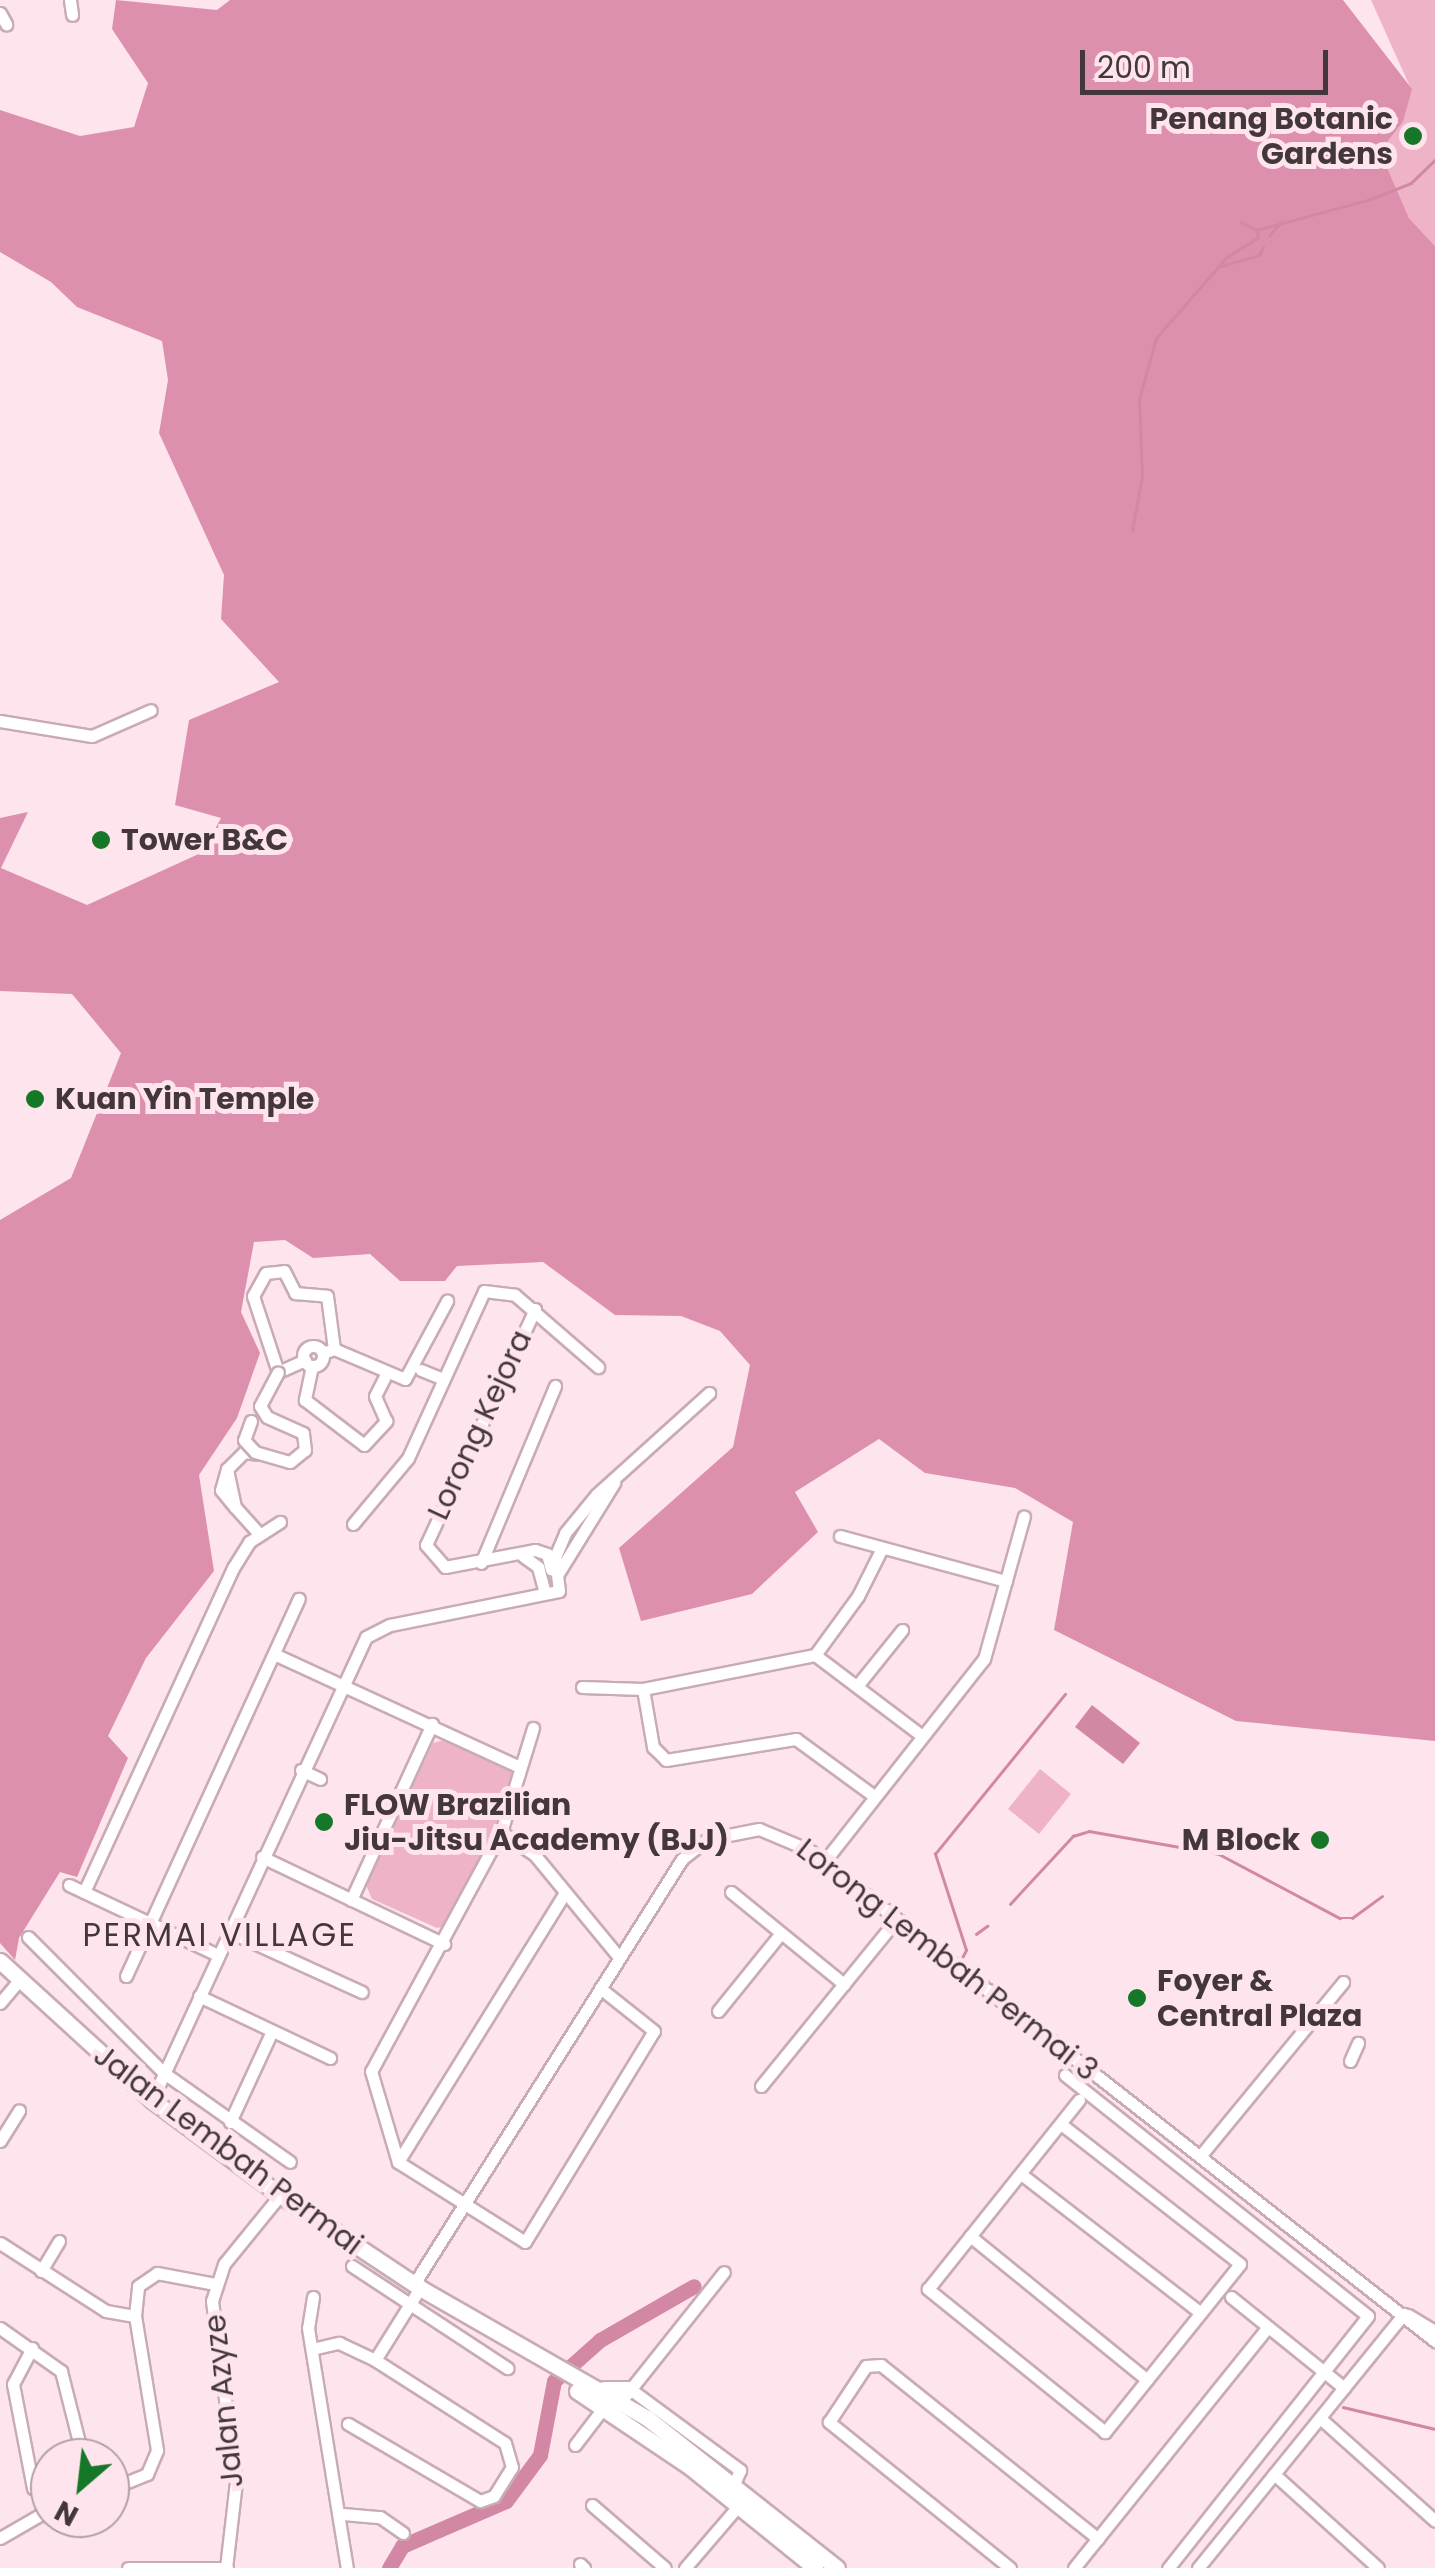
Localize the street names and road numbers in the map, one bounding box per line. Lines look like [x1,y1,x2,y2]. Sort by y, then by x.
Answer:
street label: Lorong Kejora [420,1325,540,1525]
street label: Lorong Lembah Permai 3 [789,1831,1105,2089]
street label: Jalan Lembah Permai [87,2037,369,2263]
street label: Jalan Azyze [197,2313,251,2489]

